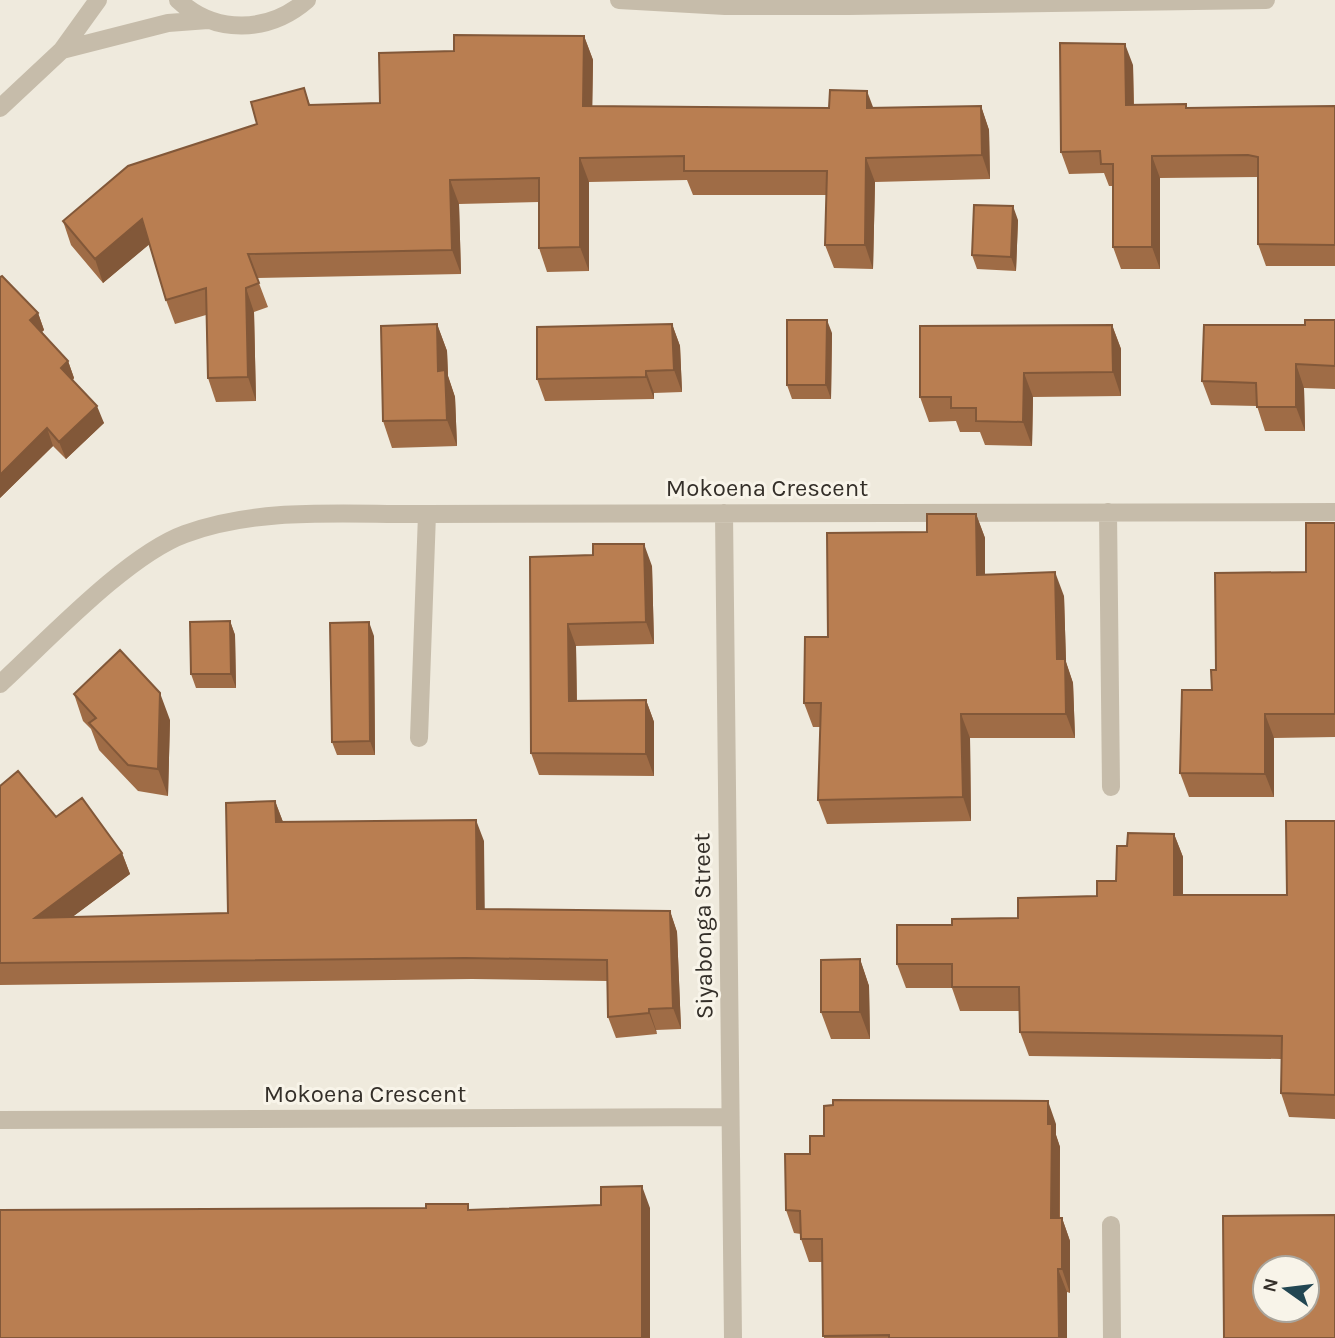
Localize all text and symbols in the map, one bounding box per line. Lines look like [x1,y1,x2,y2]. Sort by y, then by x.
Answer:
street label: Mokoena Crescent [666,474,868,502]
street label: Siyabonga Street [687,833,719,1019]
street label: Mokoena Crescent [264,1080,466,1108]
north arrow [1251,1254,1321,1324]
text: N [1258,1276,1283,1294]

